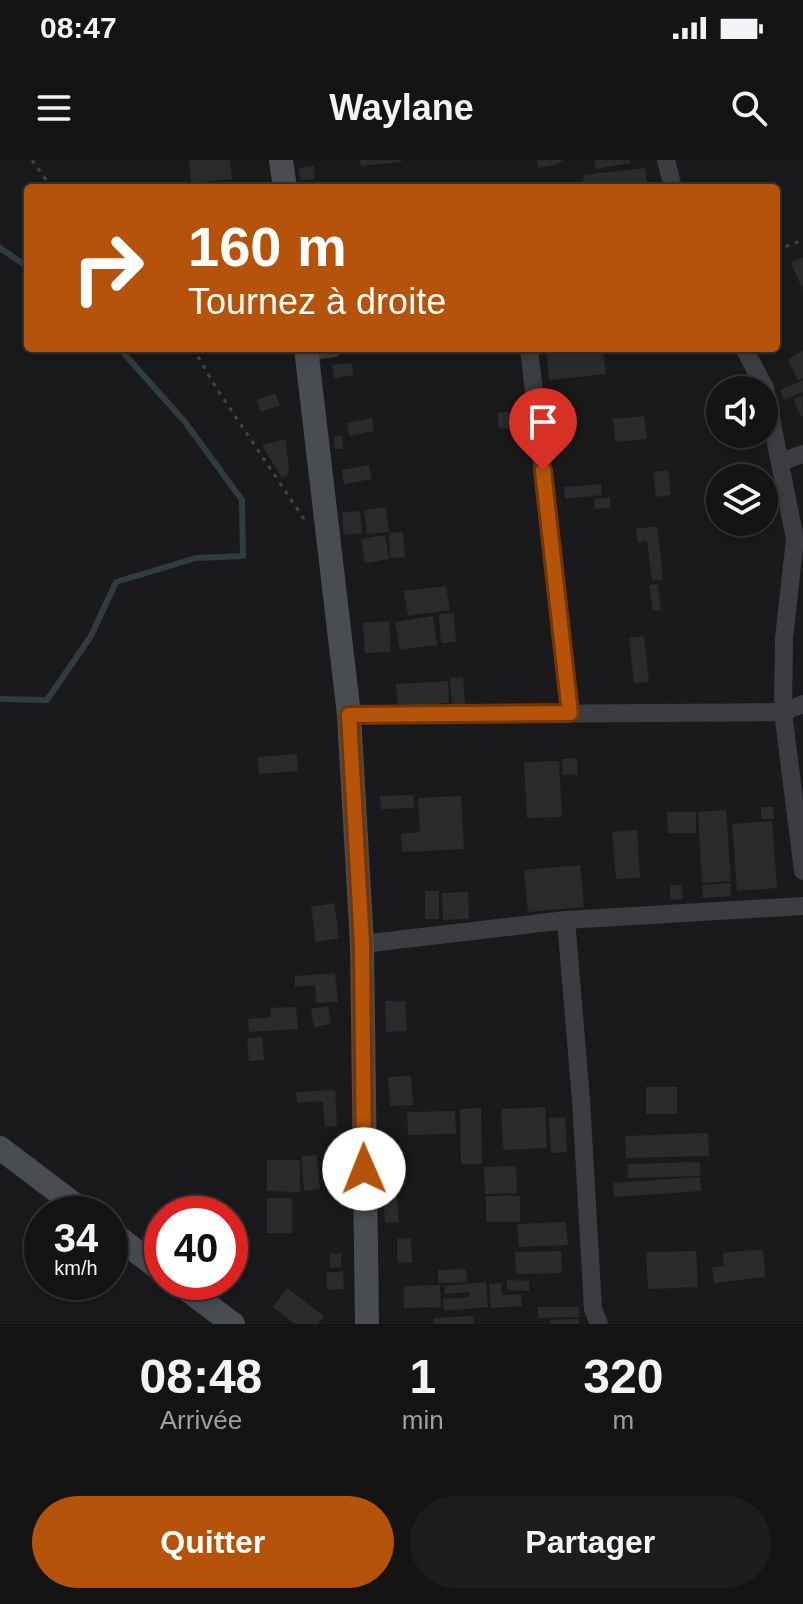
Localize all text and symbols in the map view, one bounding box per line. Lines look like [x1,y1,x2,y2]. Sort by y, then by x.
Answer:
text: 08:47 [40,11,117,44]
icon: menu [32,86,76,130]
icon: search [727,86,771,130]
text: Waylane [329,87,474,128]
text: 160 m [188,215,347,278]
icon: right [56,216,160,320]
text: Tournez à droite [188,281,446,322]
map controls [706,376,778,536]
button: sound [706,376,778,448]
pin [509,388,577,470]
icon: arrive [521,400,565,444]
button: layers [706,464,778,536]
position arrow [322,1127,406,1211]
speed limit sign: 40 [144,1196,248,1300]
text: 34 [54,1216,98,1260]
text: km/h [54,1257,98,1279]
text: 08:48 [140,1350,262,1403]
text: 1 [409,1350,436,1403]
text: 320 [583,1350,663,1403]
text: Arrivée [160,1405,242,1435]
text: min [402,1405,444,1435]
text: m [613,1405,634,1435]
button: Quitter [32,1496,394,1588]
button: Partager [410,1496,771,1588]

